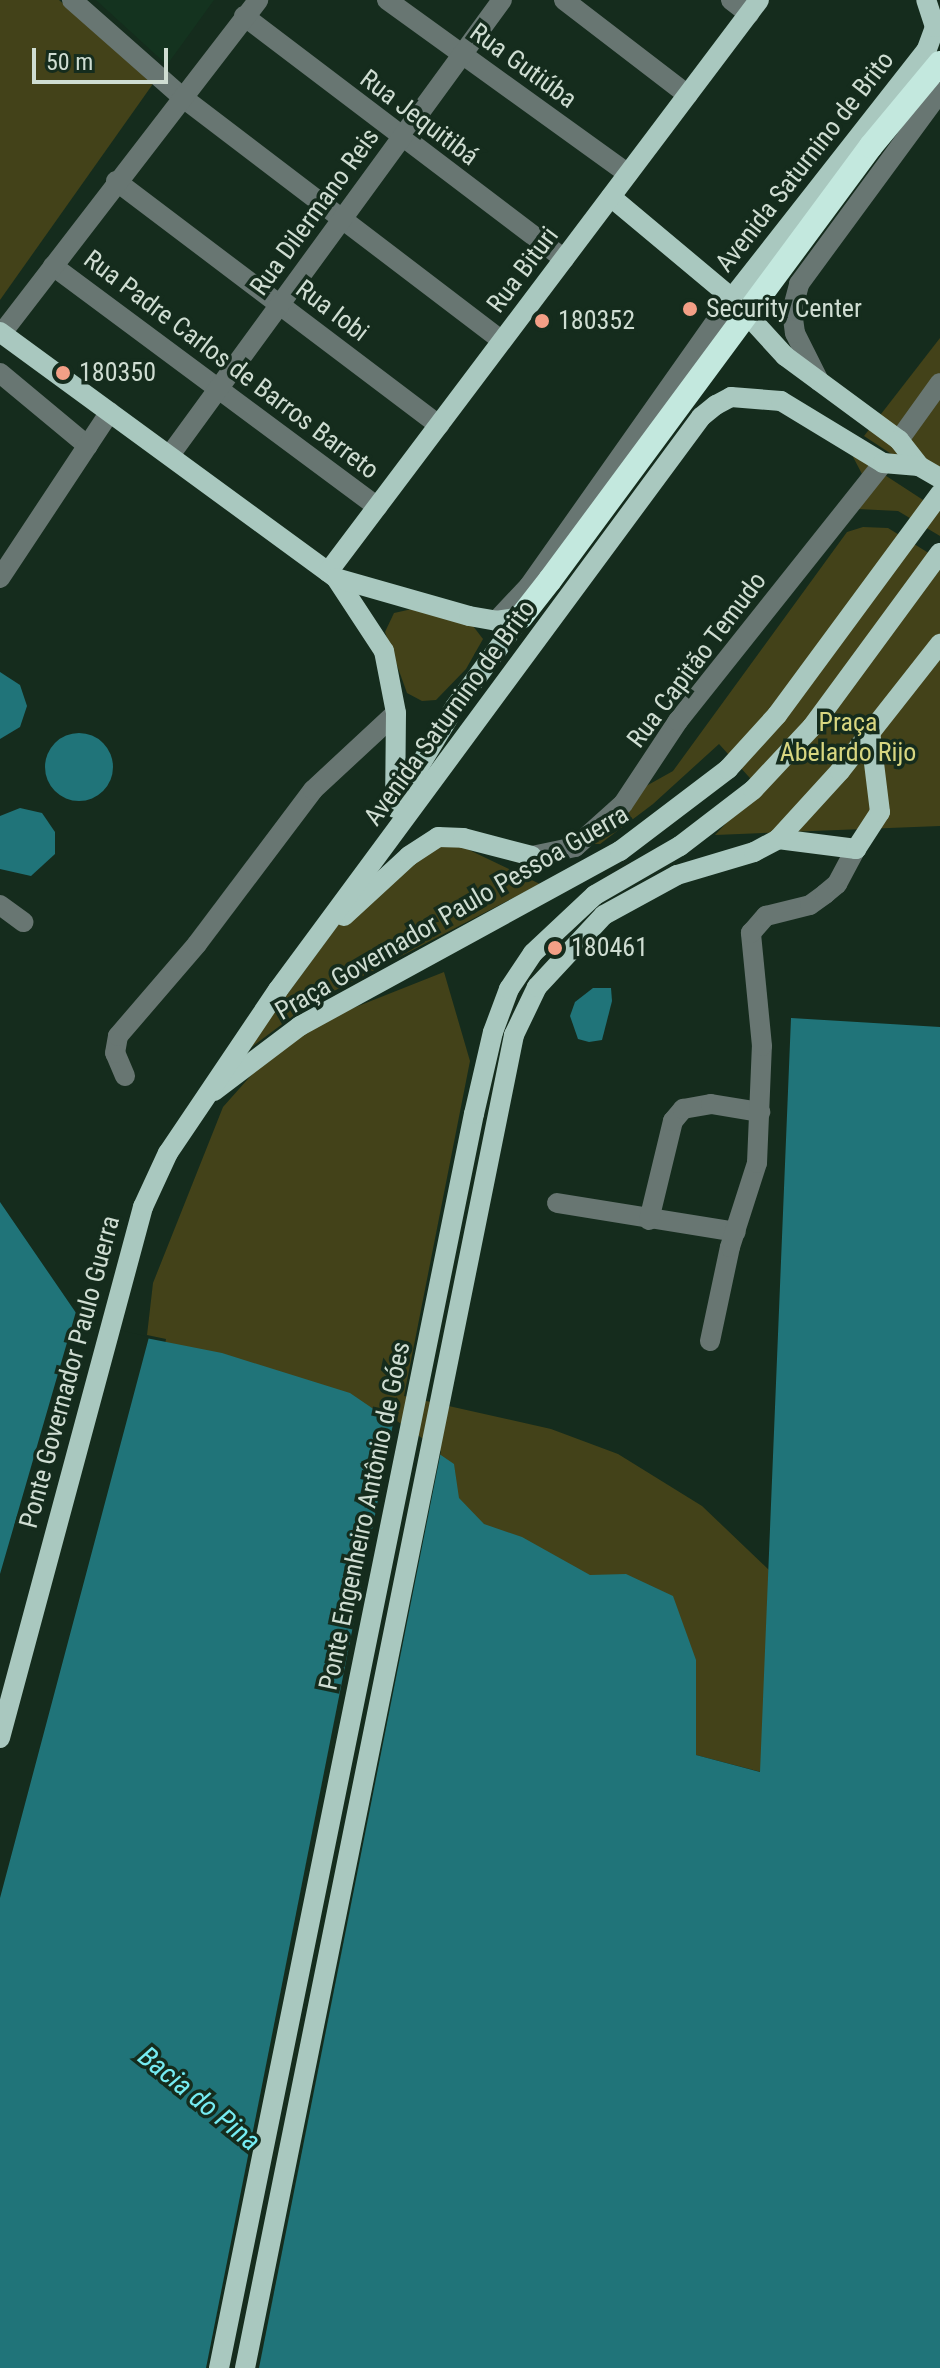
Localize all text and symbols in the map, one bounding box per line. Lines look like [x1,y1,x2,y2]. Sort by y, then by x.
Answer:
street label: Rua Gutiúba [464,17,582,115]
scale bar [36,32,172,82]
street label: Avenida Saturnino de Brito [709,46,901,278]
text: 50 m [46,48,93,76]
street label: Rua Jequitibá [354,63,484,173]
street label: Rua Dilermano Reis [244,122,386,302]
street label: Rua Bituri [481,221,565,319]
street label: Rua Padre Carlos de Barros Barreto [77,244,385,486]
street label: Rua Iobi [289,274,375,348]
place label: Security Center [706,293,862,325]
marker: Security Center [681,300,699,318]
place label: 180352 [558,305,635,337]
marker: 180352 [533,312,551,330]
place label: 180350 [79,357,156,389]
marker: 180350 [54,364,72,382]
street label: Rua Capitão Temudo [621,566,773,754]
street label: Avenida Saturnino de Brito [358,594,542,832]
park label: Praça Abelardo Rijo [780,707,916,768]
street label: Praça Governador Paulo Pessoa Guerra [270,799,634,1027]
place label: 180461 [571,932,648,964]
marker: 180461 [546,939,564,957]
street label: Ponte Governador Paulo Guerra [13,1212,127,1532]
street label: Ponte Engenheiro Antônio de Góes [313,1339,417,1693]
water label: Bacia do Pina [131,2040,267,2158]

